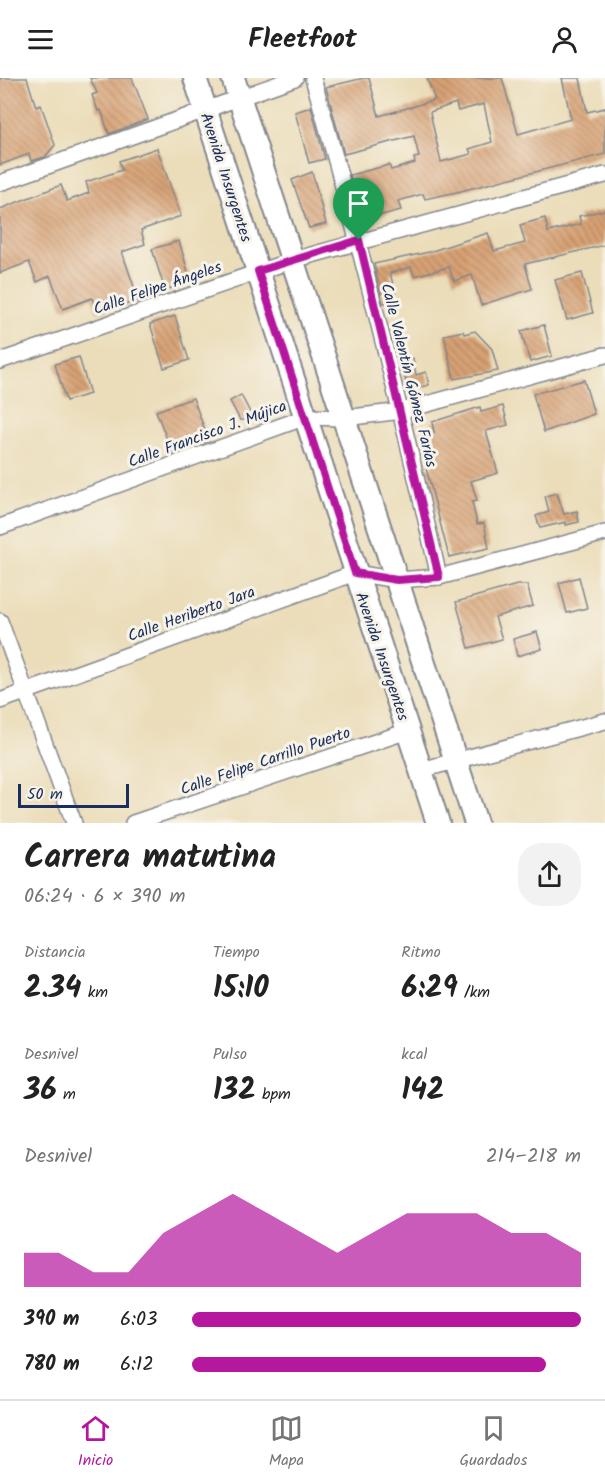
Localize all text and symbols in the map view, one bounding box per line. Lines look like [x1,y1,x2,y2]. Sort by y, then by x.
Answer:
text: Fleetfoot [248,18,357,61]
icon: menu [24,23,57,56]
icon: person [548,23,581,56]
street label: Avenida Insurgentes [193,110,258,246]
pin [333,178,384,240]
icon: arrive [342,187,375,220]
street label: Calle Felipe Ángeles [90,255,225,322]
street label: Calle Valentín Gómez Farías [374,281,444,470]
street label: Calle Francisco J. Mújica [125,394,290,475]
street label: Calle Heriberto Jara [124,580,259,649]
street label: Avenida Insurgentes [348,589,415,724]
street label: Calle Felipe Carrillo Puerto [177,721,354,802]
scale bar [18,781,129,808]
text: 50 m [27,782,63,807]
text: Carrera matutina [24,832,276,885]
button: share [518,843,581,906]
text: 06:24 · 6 × 390 m [24,881,186,913]
text: Distancia [24,940,86,965]
text: Tiempo [213,940,260,965]
text: Ritmo [401,940,441,965]
text: 2.34 [24,965,81,1013]
text: 15:10 [213,965,269,1013]
text: 6:29 [401,965,458,1013]
text: km [81,980,108,1005]
text: /km [458,980,490,1005]
text: Desnivel [24,1042,79,1067]
text: Pulso [213,1042,247,1067]
text: kcal [401,1042,427,1067]
text: 36 [24,1067,57,1115]
text: 132 [213,1067,256,1115]
text: 142 [401,1067,444,1115]
text: m [57,1082,76,1107]
text: bpm [256,1082,291,1107]
text: Desnivel [24,1141,92,1173]
text: 214–218 m [486,1141,581,1173]
text: 390 m [24,1304,79,1336]
text: 6:03 [120,1304,157,1336]
text: 780 m [24,1349,80,1381]
text: 6:12 [120,1349,154,1381]
tab: Inicio [78,1412,113,1473]
tab: Mapa [269,1412,304,1473]
tab: Guardados [459,1412,527,1473]

